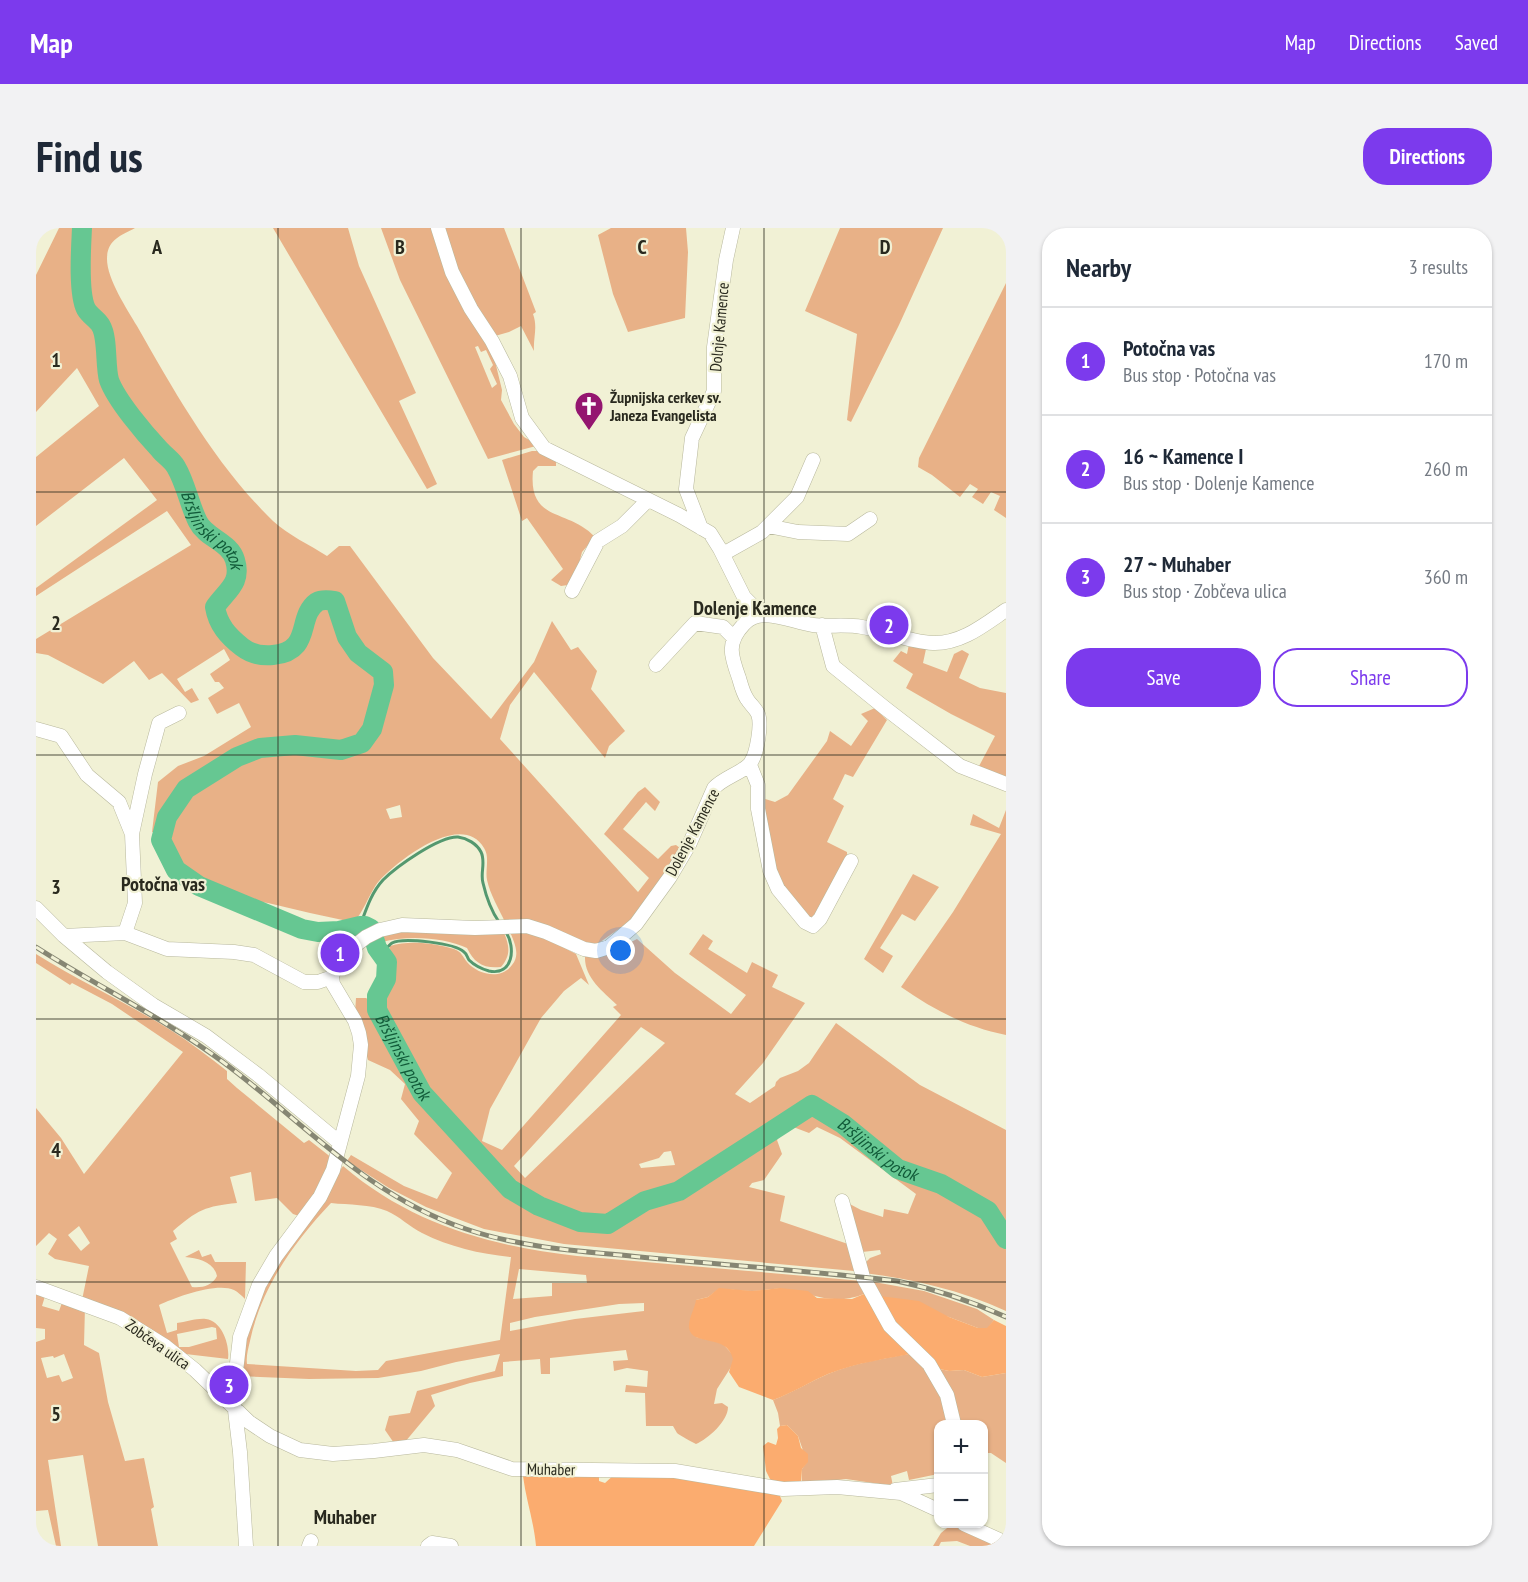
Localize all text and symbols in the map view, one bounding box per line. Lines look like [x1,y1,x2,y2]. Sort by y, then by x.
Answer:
text: Map [30,24,73,61]
text: Map [1285,29,1316,56]
text: Directions [1349,29,1422,56]
text: Saved [1455,29,1498,56]
button: Directions [1363,128,1492,185]
text: Find us [36,129,143,184]
text: A [151,234,163,260]
text: B [395,234,405,260]
text: C [637,234,647,260]
text: D [880,234,891,260]
text: Nearby [1066,251,1131,284]
text: 3 results [1409,254,1468,280]
street label: Dolnje Kamence [705,282,733,372]
text: Potočna vas [1123,334,1215,362]
text: 1 [51,347,61,373]
text: 1 [1081,348,1090,374]
text: 170 m [1424,348,1468,374]
text: Bus stop · Potočna vas [1123,362,1276,388]
place label: Župnijska cerkev sv. Janeza Evangelista [609,387,721,425]
church icon: Župnijska cerkev sv. Janeza Evangelista [573,390,605,432]
text: 16 ~ Kamence I [1123,442,1243,470]
text: 2 [1081,456,1090,482]
text: 260 m [1424,456,1468,482]
text: Bus stop · Dolenje Kamence [1123,470,1314,496]
water label: Bršljinski potok [176,488,249,573]
text: 27 ~ Muhaber [1123,550,1231,578]
text: 3 [1081,564,1090,590]
text: 360 m [1424,564,1468,590]
text: Bus stop · Zobčeva ulica [1123,578,1287,604]
district label: Dolenje Kamence [693,595,817,621]
pin: 2 [870,602,908,648]
text: 2 [51,610,61,636]
button: Save [1066,648,1261,707]
button: Share [1273,648,1468,707]
street label: Dolenje Kamence [661,785,723,879]
district label: Potočna vas [121,871,205,897]
text: 3 [51,874,61,900]
pin: 1 [320,930,360,976]
your location [606,936,635,965]
water label: Bršljinski potok [370,1009,437,1107]
water label: Bršljinski potok [833,1111,923,1187]
text: 4 [51,1137,61,1163]
street label: Zobčeva ulica [122,1315,194,1373]
pin: 3 [210,1362,248,1408]
text: 5 [51,1401,61,1427]
map controls [934,1420,988,1528]
button: + [934,1420,988,1474]
street label: Muhaber [527,1459,576,1479]
button: − [934,1474,988,1528]
district label: Muhaber [314,1504,376,1530]

